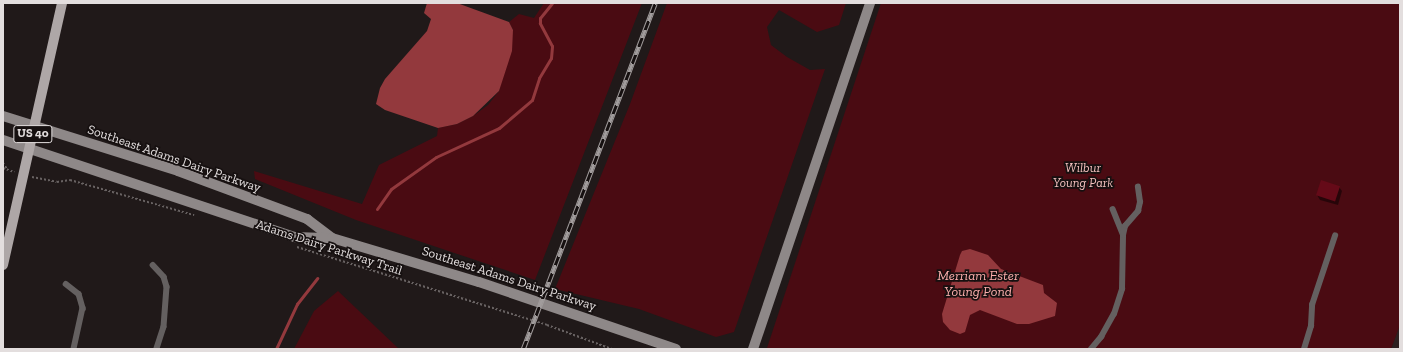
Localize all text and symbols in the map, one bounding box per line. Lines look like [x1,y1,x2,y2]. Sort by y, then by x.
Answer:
street label: Southeast Adams Dairy Parkway [85,122,263,196]
road number: US 40 [13,124,53,144]
park label: Wilbur Young Park [1053,161,1113,192]
street label: Adams Dairy Parkway Trail [254,217,404,279]
street label: Southeast Adams Dairy Parkway [420,243,598,315]
water label: Merriam Ester Young Pond [937,268,1019,300]

